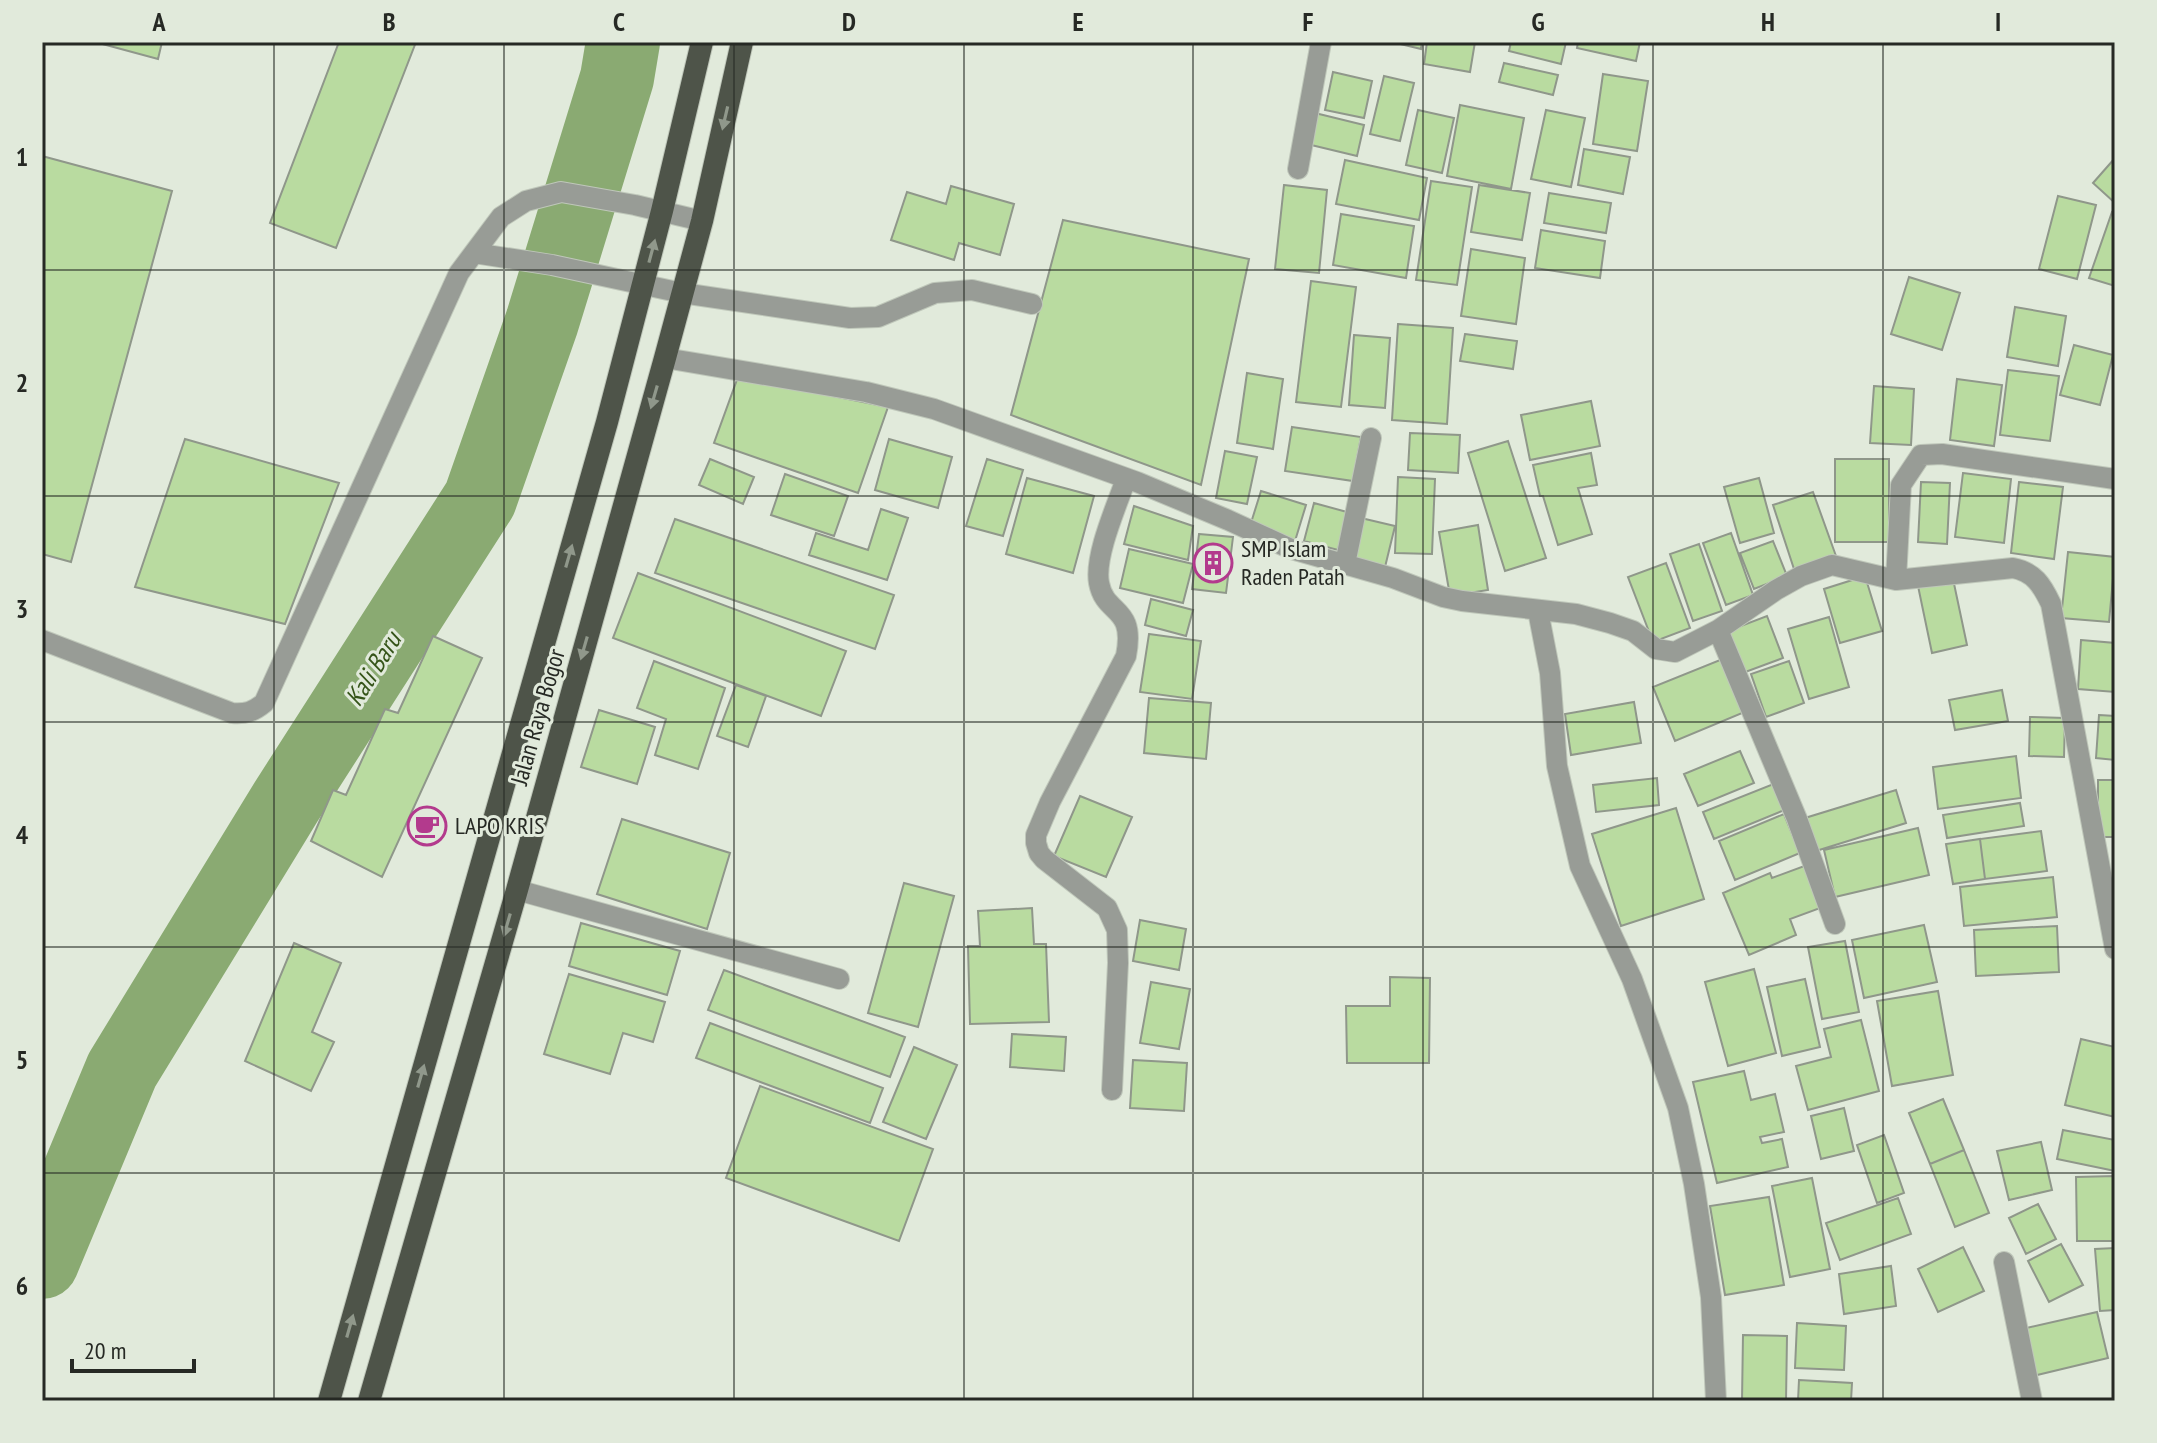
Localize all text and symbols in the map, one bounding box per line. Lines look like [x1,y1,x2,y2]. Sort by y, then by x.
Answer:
text: A [151,5,166,38]
text: B [383,5,396,38]
text: C [613,5,625,38]
text: D [842,5,856,38]
text: E [1072,5,1084,38]
text: F [1303,5,1314,38]
text: G [1531,5,1545,38]
text: H [1761,5,1775,38]
text: I [1995,5,2001,38]
one-way arrow [718,106,731,131]
text: 1 [16,140,28,173]
one-way arrow [646,239,658,264]
text: 2 [16,366,28,399]
one-way arrow [647,385,659,410]
place label: SMP Islam Raden Patah [1241,533,1345,592]
building icon: SMP Islam Raden Patah [1192,542,1234,584]
one-way arrow [563,544,576,568]
text: 3 [16,592,28,625]
water label: Kali Baru [337,624,409,712]
one-way arrow [577,636,590,660]
street label: Jalan Raya Bogor [503,645,572,789]
cafe icon: LAPO KRIS [406,805,448,847]
place label: LAPO KRIS [455,810,544,841]
text: 4 [16,818,29,851]
one-way arrow [500,913,513,937]
text: 5 [16,1043,28,1076]
one-way arrow [415,1063,428,1087]
text: 6 [16,1269,28,1302]
one-way arrow [344,1313,357,1337]
scale bar [72,1323,194,1373]
text: 20 m [84,1335,126,1366]

